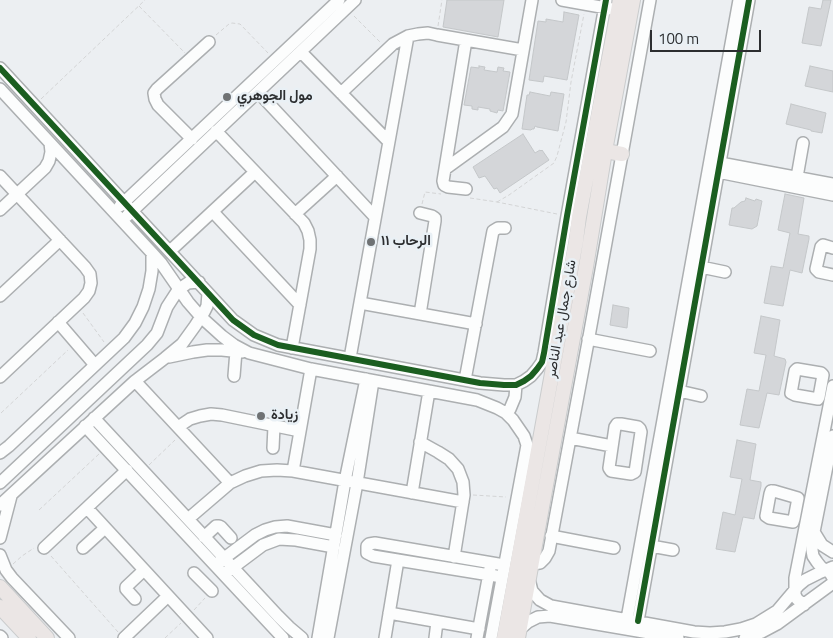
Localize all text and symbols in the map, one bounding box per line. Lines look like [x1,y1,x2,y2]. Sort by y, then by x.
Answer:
scale bar [653,20,764,52]
text: 100 m [658,27,699,50]
place label: مول الجوهري [237,89,313,105]
marker: مول الجوهري [221,91,233,103]
place label: الرحاب ١١ [381,234,431,250]
marker: الرحاب ١١ [365,236,377,248]
street label: شارع جمال عبد الناصر [543,259,581,379]
place label: زيادة [271,408,298,424]
marker: زيادة [255,410,267,422]

